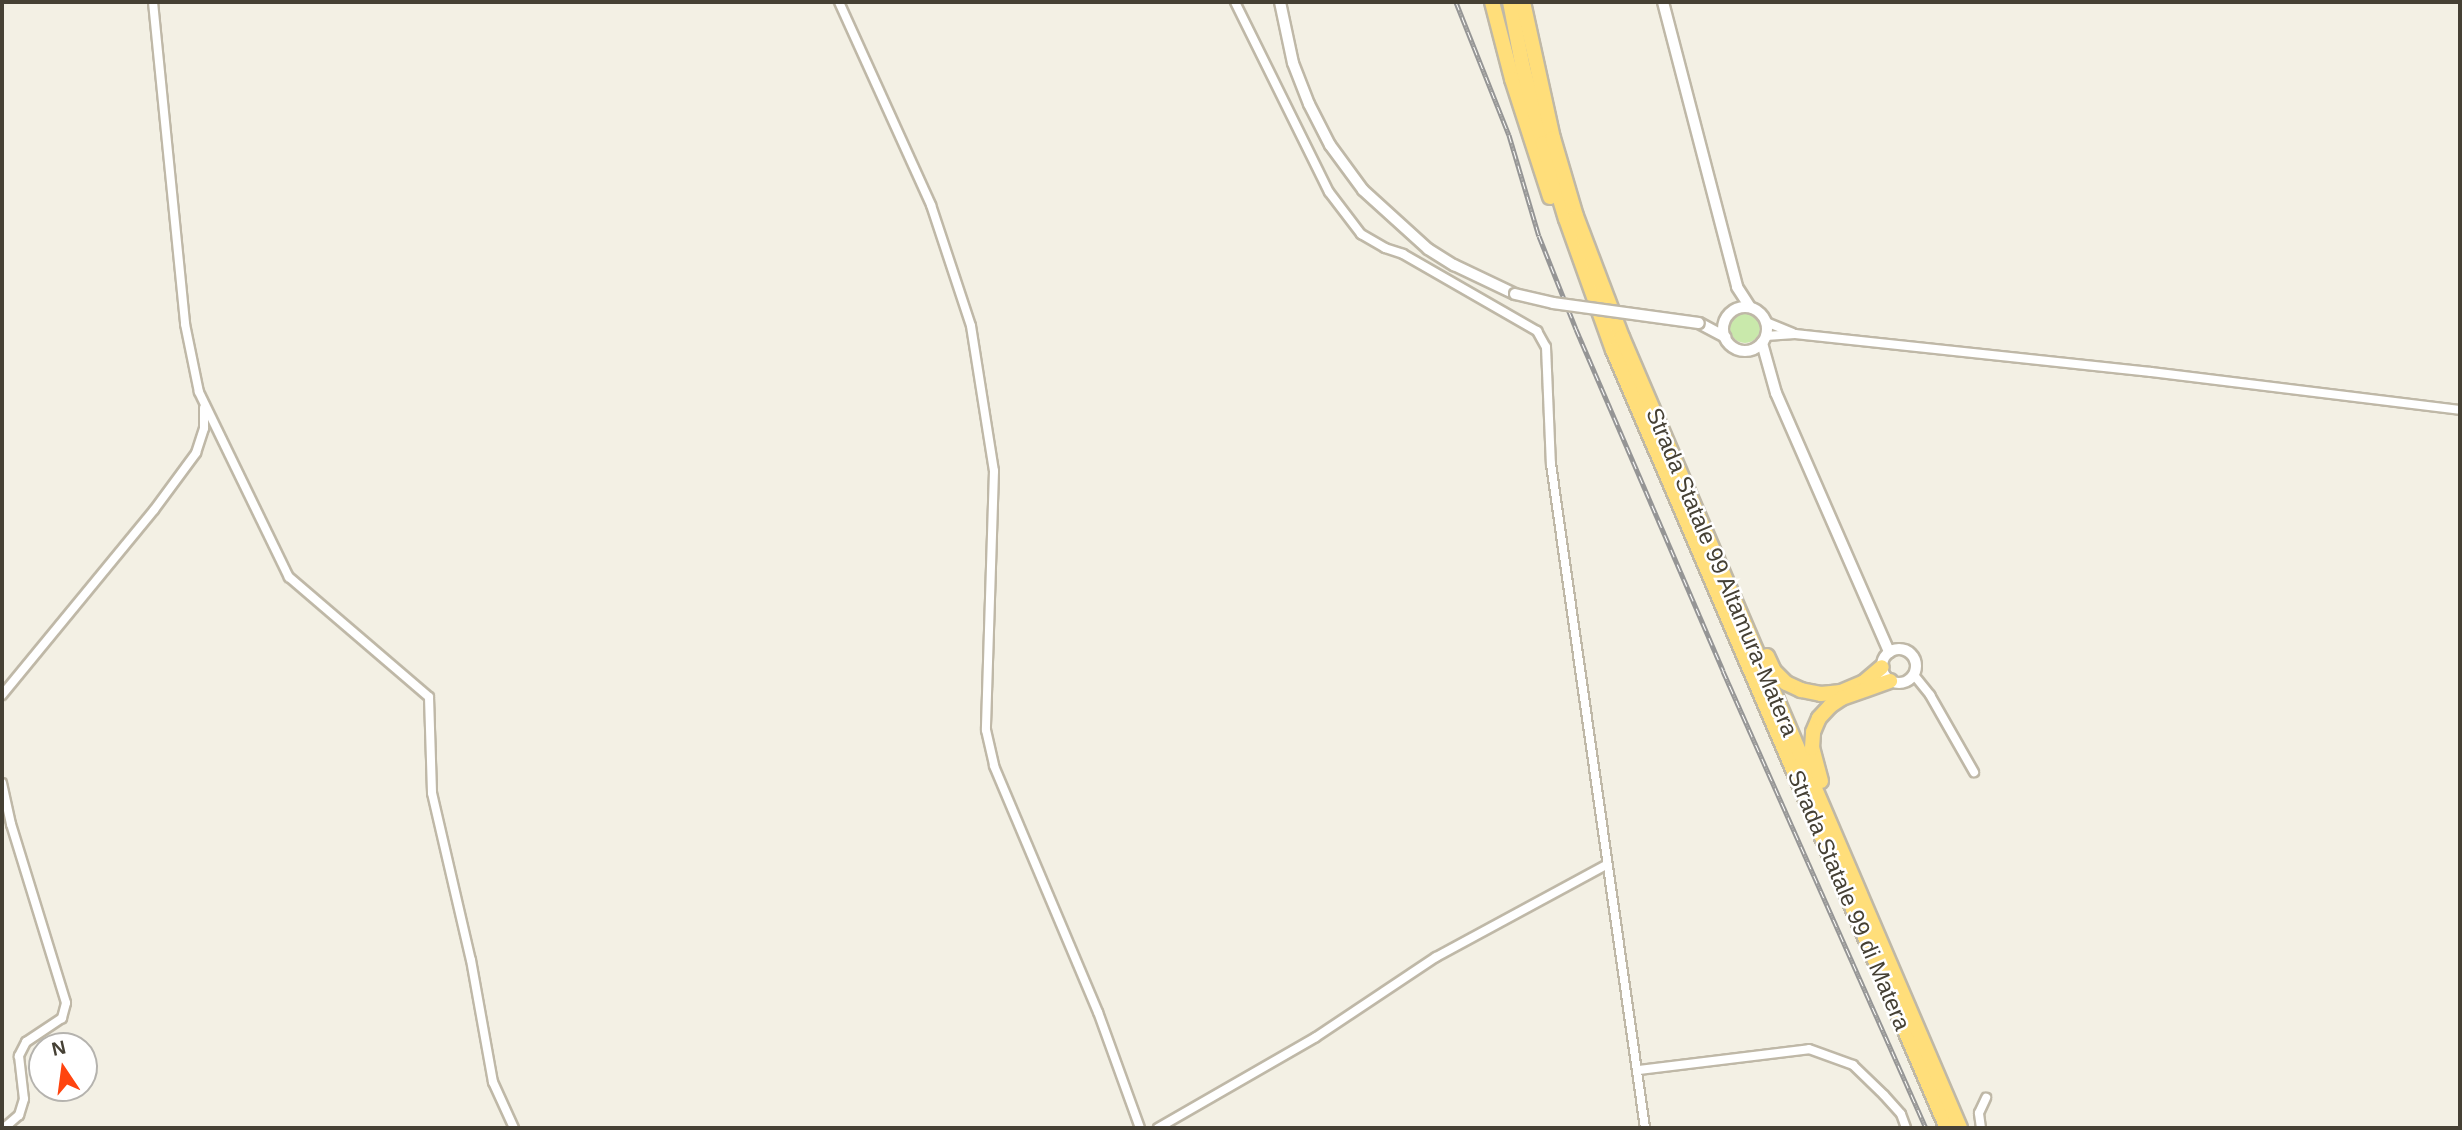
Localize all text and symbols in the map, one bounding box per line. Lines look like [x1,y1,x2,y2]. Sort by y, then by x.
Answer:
street label: Strada Statale 99 Altamura-Matera [1640,403,1804,741]
street label: Strada Statale 99 di Matera [1782,766,1916,1034]
north arrow [28,1032,98,1102]
text: N [50,1036,68,1060]

